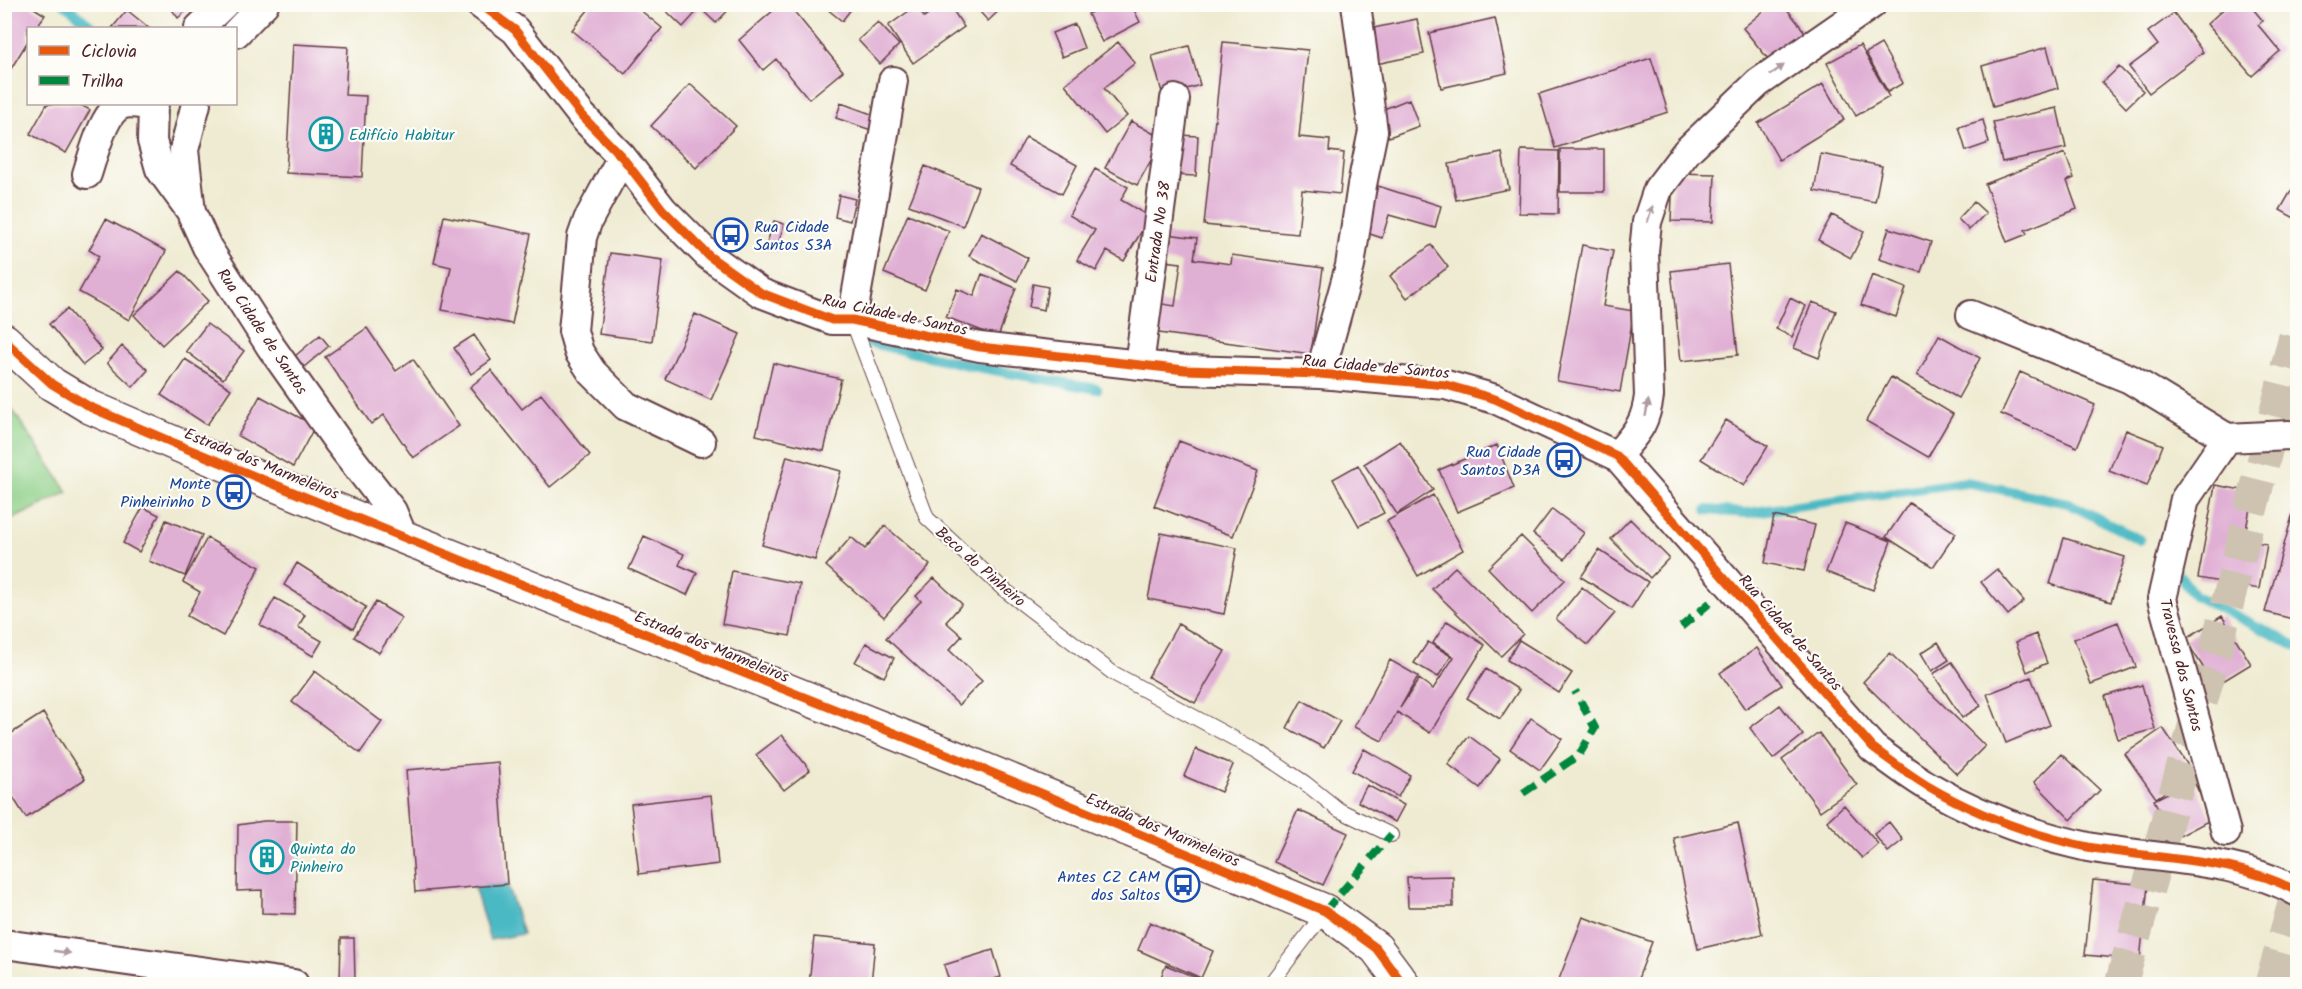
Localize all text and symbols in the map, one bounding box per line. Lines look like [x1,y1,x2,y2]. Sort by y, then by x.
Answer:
legend [27,27,237,105]
text: Ciclovia [81,38,137,67]
one-way arrow [1768,64,1784,76]
text: Trilha [81,68,123,97]
building icon: Edifício Habitur [308,116,344,152]
place label: Edifício Habitur [349,123,456,148]
street label: Entrada No 38 [1139,180,1178,284]
one-way arrow [1646,205,1655,223]
place label: Rua Cidade Santos S3A [754,215,833,258]
bus stop icon: Rua Cidade Santos S3A [713,217,749,253]
street label: Rua Cidade de Santos [210,264,314,400]
street label: Rua Cidade de Santos [820,288,970,343]
street label: Rua Cidade de Santos [1301,349,1451,386]
one-way arrow [1643,398,1652,417]
street label: Estrada dos Marmeleiros [180,422,343,507]
place label: Rua Cidade Santos D3A [1461,440,1541,483]
bus stop icon: Rua Cidade Santos D3A [1546,442,1582,478]
place label: Monte Pinheirinho D [120,472,211,515]
bus stop icon: Monte Pinheirinho D [216,474,252,510]
street label: Beco do Pinheiro [929,521,1031,614]
street label: Rua Cidade de Santos [1732,569,1848,697]
street label: Travessa dos Santos [2152,596,2209,735]
street label: Estrada dos Marmeleiros [630,605,793,690]
street label: Estrada dos Marmeleiros [1082,787,1243,874]
place label: Quinta do Pinheiro [290,837,356,880]
building icon: Quinta do Pinheiro [249,839,285,875]
place label: Antes CZ CAM dos Saltos [1057,865,1160,908]
bus stop icon: Antes CZ CAM dos Saltos [1165,867,1201,903]
one-way arrow [53,948,72,957]

